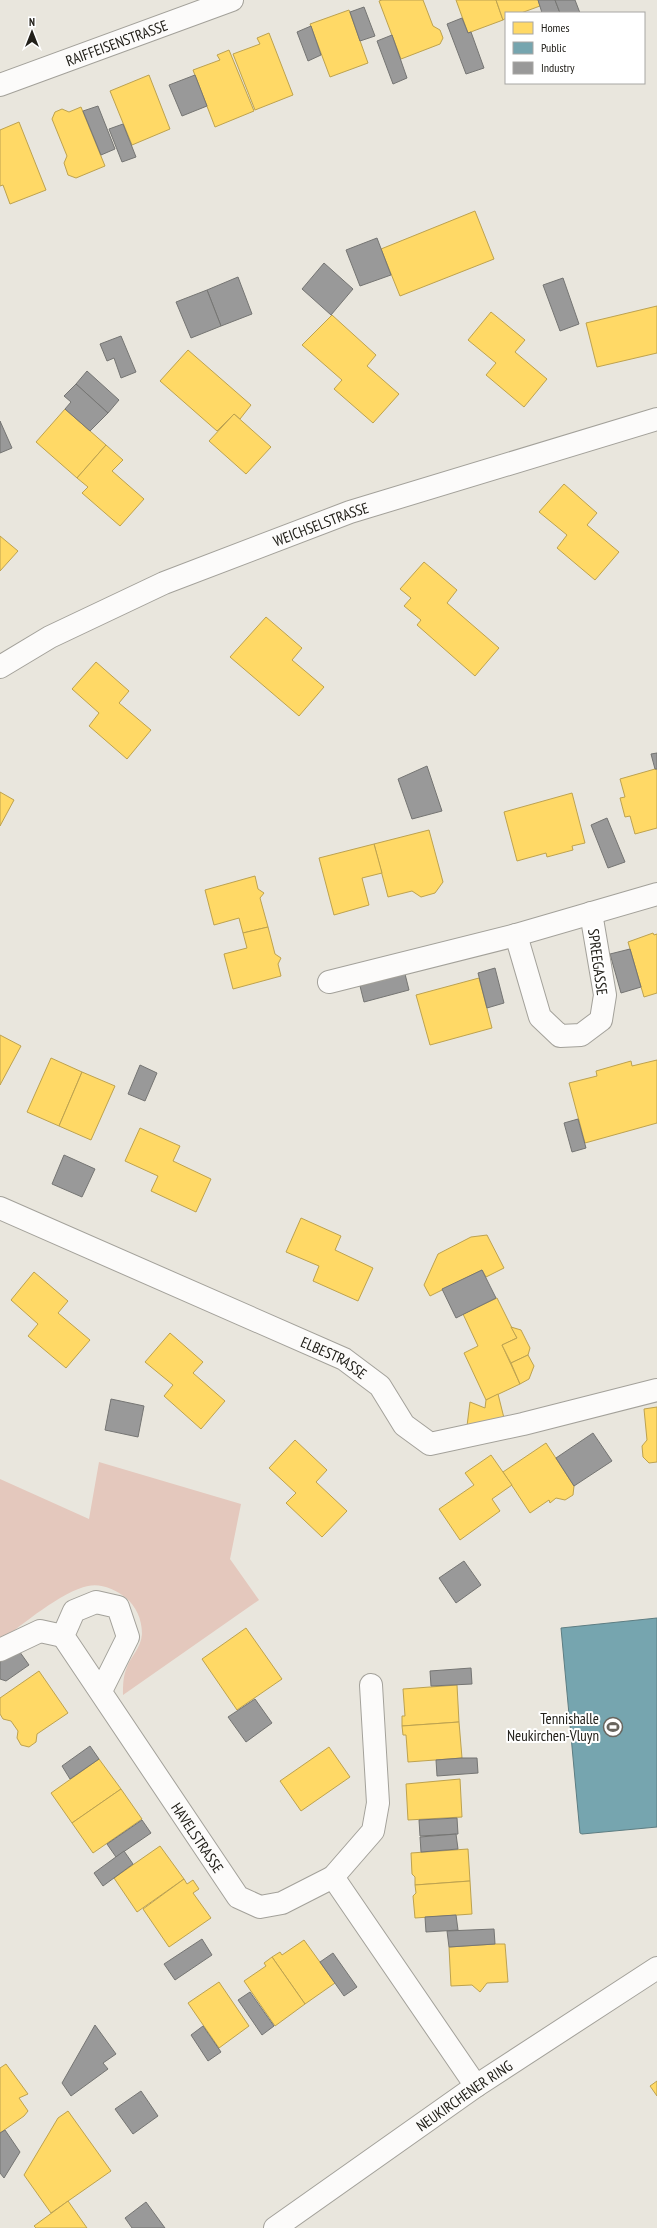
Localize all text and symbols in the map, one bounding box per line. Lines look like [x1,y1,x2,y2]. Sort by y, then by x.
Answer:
north arrow [12,12,52,52]
legend [505,12,645,84]
text: N [29,15,35,29]
street label: RAIFFEISENSTRASSE [63,15,170,70]
text: Homes [541,20,569,35]
text: Public [541,40,567,55]
text: Industry [541,60,575,75]
street label: WEICHSELSTRASSE [270,497,371,550]
street label: SPREEGASSE [584,927,612,997]
street label: ELBESTRASSE [298,1332,371,1383]
place label: Tennishalle Neukirchen-Vluyn [507,1709,599,1745]
sports icon: Tennishalle Neukirchen-Vluyn [602,1716,624,1738]
street label: HAVELSTRASSE [168,1799,228,1876]
street label: NEUKIRCHENER RING [412,2056,516,2135]

